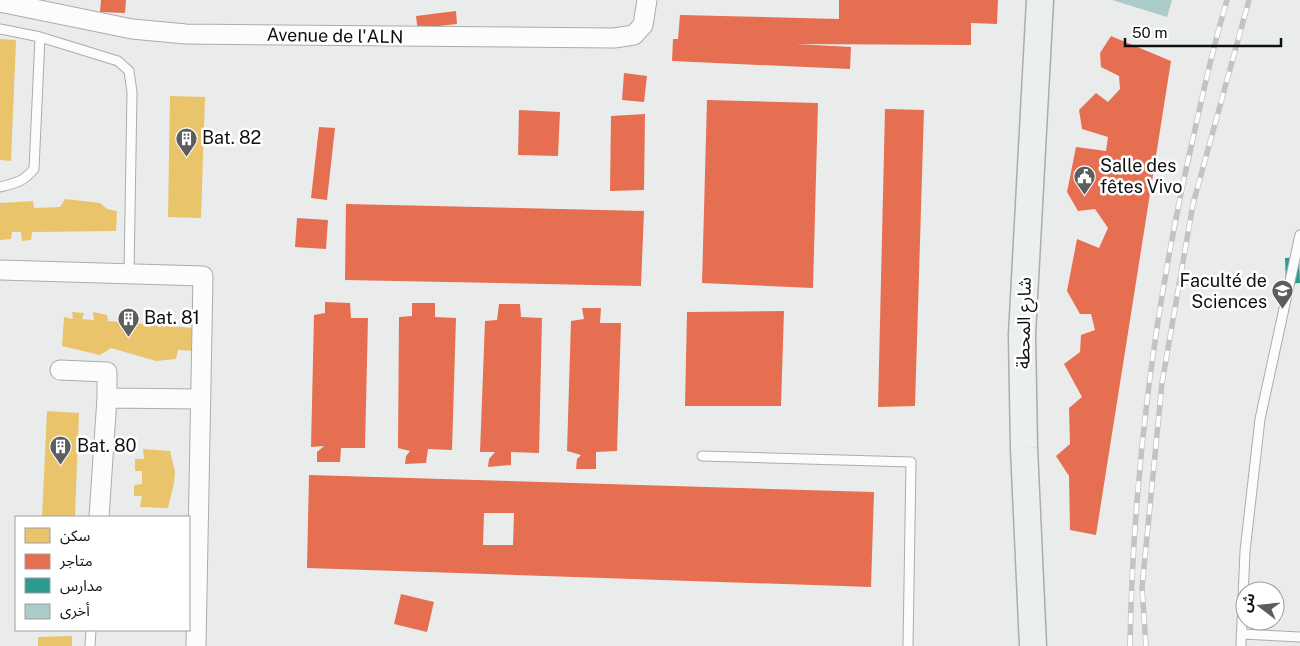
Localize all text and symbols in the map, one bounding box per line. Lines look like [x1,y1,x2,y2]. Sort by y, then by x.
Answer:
scale bar [1125,15,1281,47]
street label: Avenue de l'ALN [266,24,404,47]
text: 50 m [1132,24,1167,41]
building icon: Bat. 82 [174,126,198,157]
place label: Bat. 82 [202,127,261,148]
place label: Salle des fêtes Vivo [1100,155,1182,197]
public building icon: Salle des fêtes Vivo [1072,164,1096,195]
place label: Faculté de Sciences [1180,270,1267,312]
street label: شارع المحطة [1012,277,1039,369]
school or university icon: Faculté de Sciences [1271,279,1295,310]
building icon: Bat. 81 [116,306,140,337]
place label: Bat. 81 [144,307,200,328]
building icon: Bat. 80 [49,434,73,465]
place label: Bat. 80 [77,435,137,456]
legend [15,516,190,631]
text: سكن [60,527,91,545]
text: متاجر [59,552,93,570]
text: مدارس [60,577,103,595]
north arrow [1235,581,1285,631]
text: ش [1237,591,1258,614]
text: أخرى [60,602,90,620]

